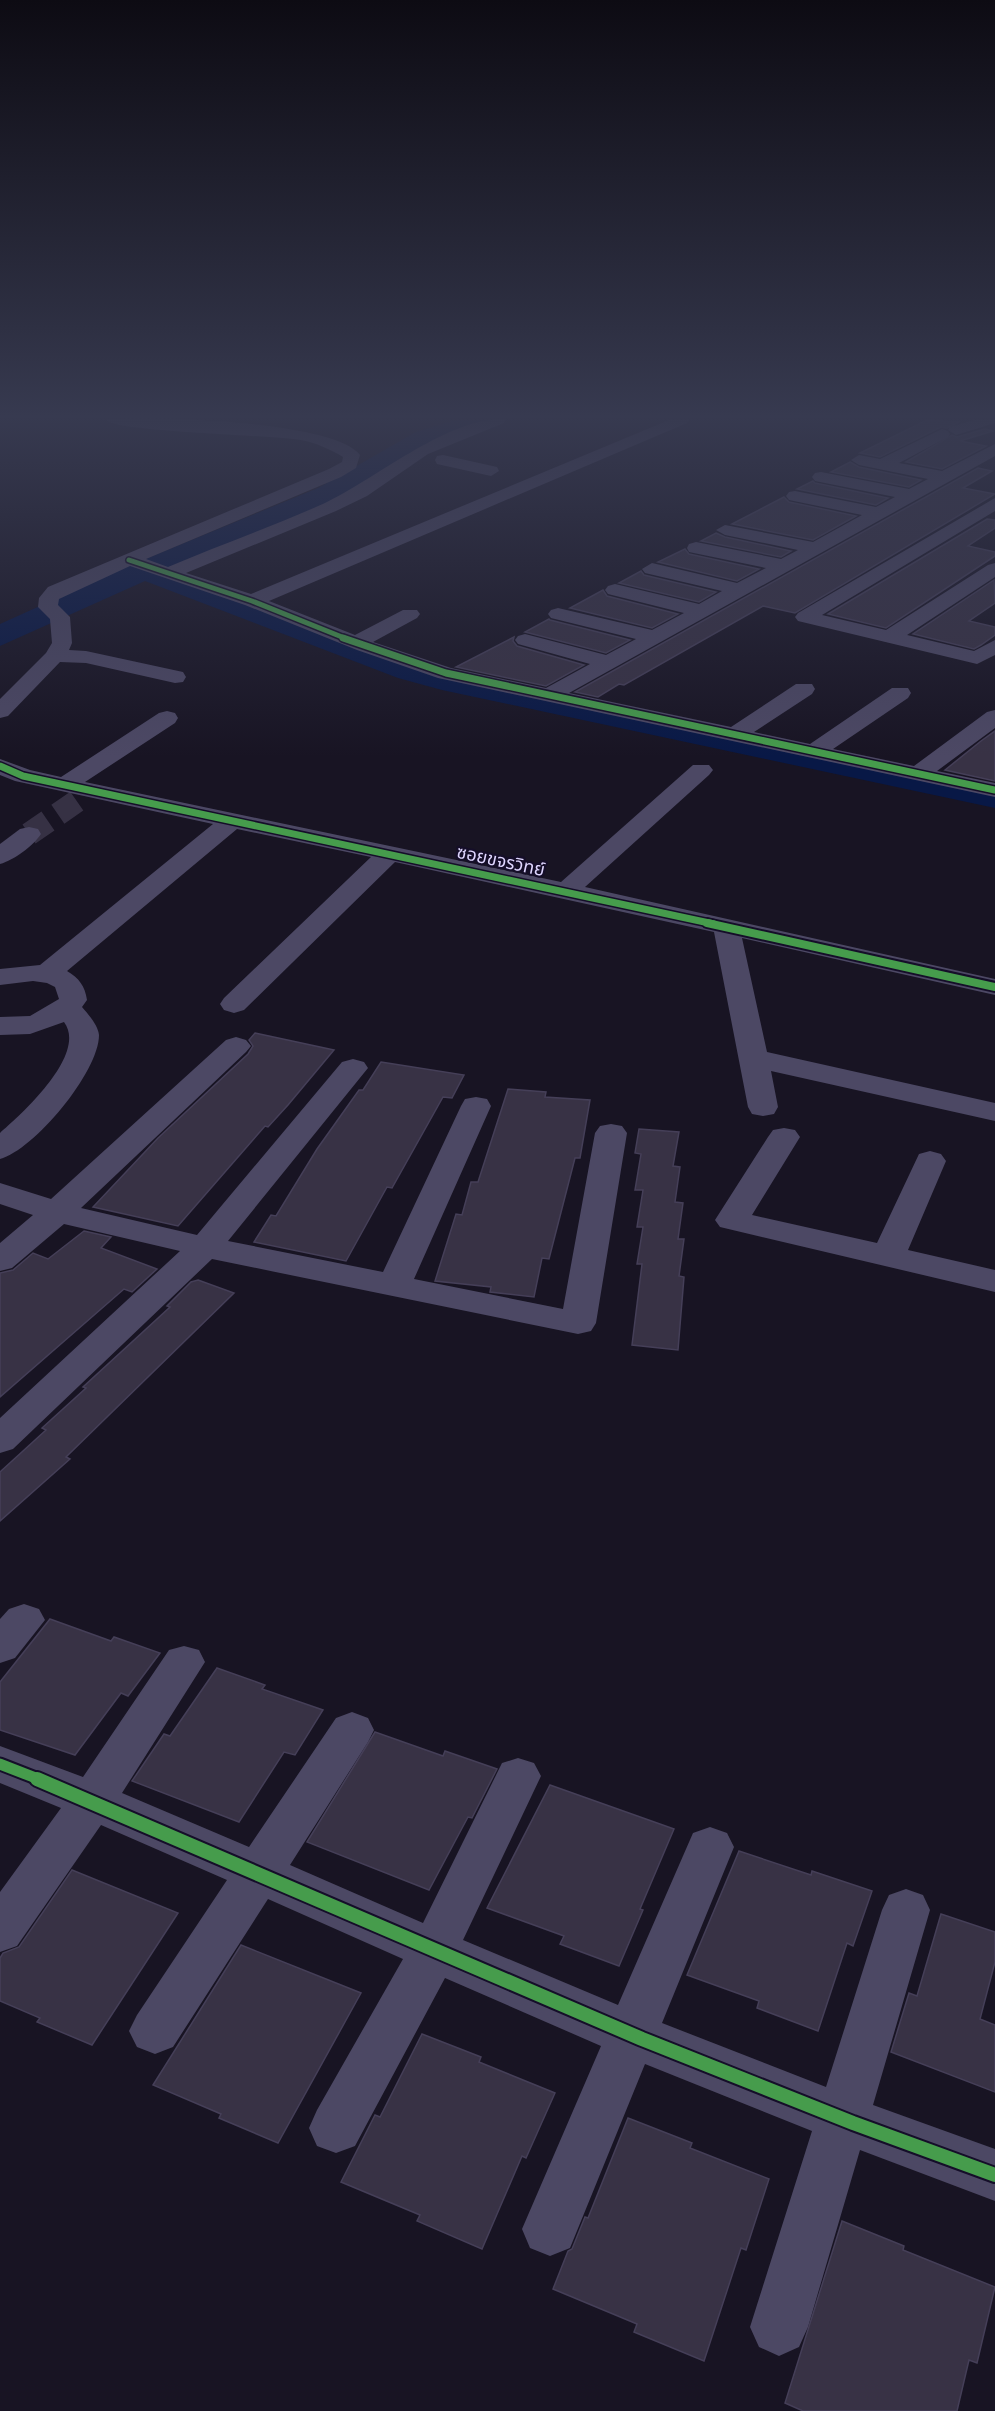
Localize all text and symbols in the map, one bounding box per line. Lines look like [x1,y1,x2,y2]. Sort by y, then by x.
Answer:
street label: ซอยขจรวิทย์ [455,840,547,880]

